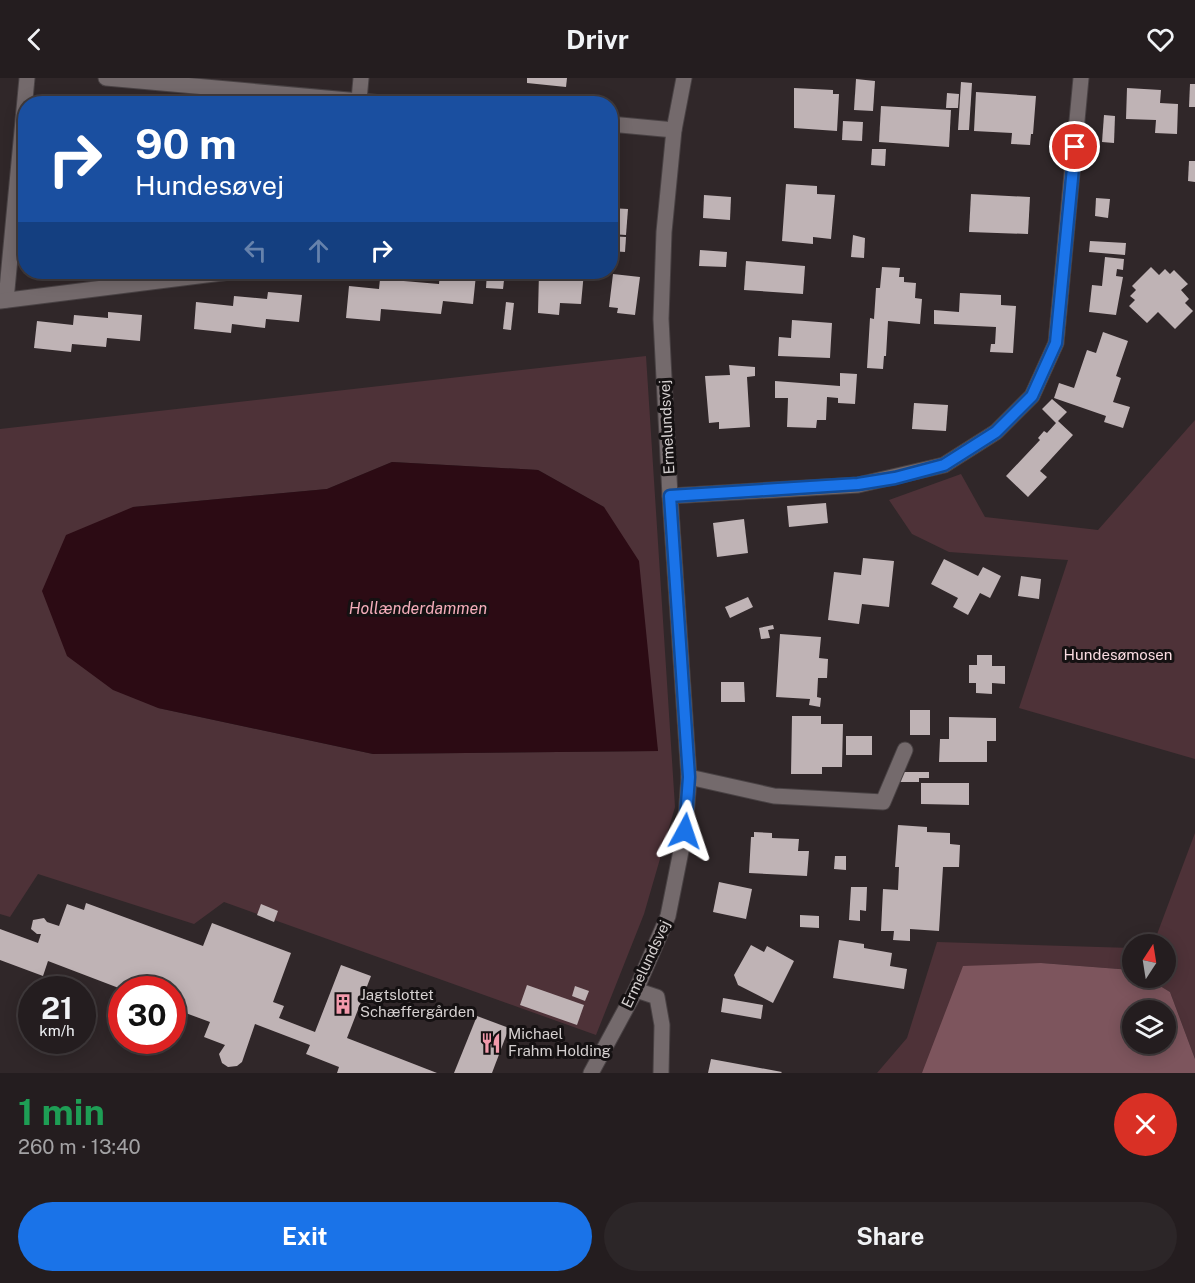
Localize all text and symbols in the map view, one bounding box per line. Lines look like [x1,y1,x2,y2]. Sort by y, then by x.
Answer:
icon: back [18,23,51,56]
text: Drivr [566,23,629,55]
icon: heart [1144,23,1177,56]
text: 90 m [135,119,237,168]
icon: right [36,120,114,198]
pin [1049,121,1100,172]
icon: arrive [1058,130,1091,163]
text: Hundesøvej [135,169,284,201]
icon: left [239,234,272,267]
icon: ahead [302,234,335,267]
icon: right [365,234,398,267]
street label: Ermelundsvej [656,379,677,475]
water label: Hollænderdammen [349,599,487,618]
park label: Hundesømosen [1064,646,1172,663]
position arrow [653,799,717,863]
street label: Ermelundsvej [618,917,673,1010]
north arrow [1122,934,1176,988]
map controls [1122,934,1176,1054]
speed limit sign: 30 [108,976,186,1054]
place label: Jagtslottet Schæffergården [360,986,475,1020]
text: 21 [41,990,73,1026]
building icon: Jagtslottet Schæffergården [331,992,355,1016]
button: layers [1122,1000,1176,1054]
text: km/h [39,1022,75,1039]
place label: Michael Frahm Holding [508,1025,611,1059]
restaurant icon: Michael Frahm Holding [479,1031,503,1055]
text: 1 min [18,1091,105,1133]
button: close [1114,1093,1177,1156]
text: 260 m · 13:40 [18,1135,141,1159]
button: Exit [18,1202,592,1271]
button: Share [604,1202,1177,1271]

